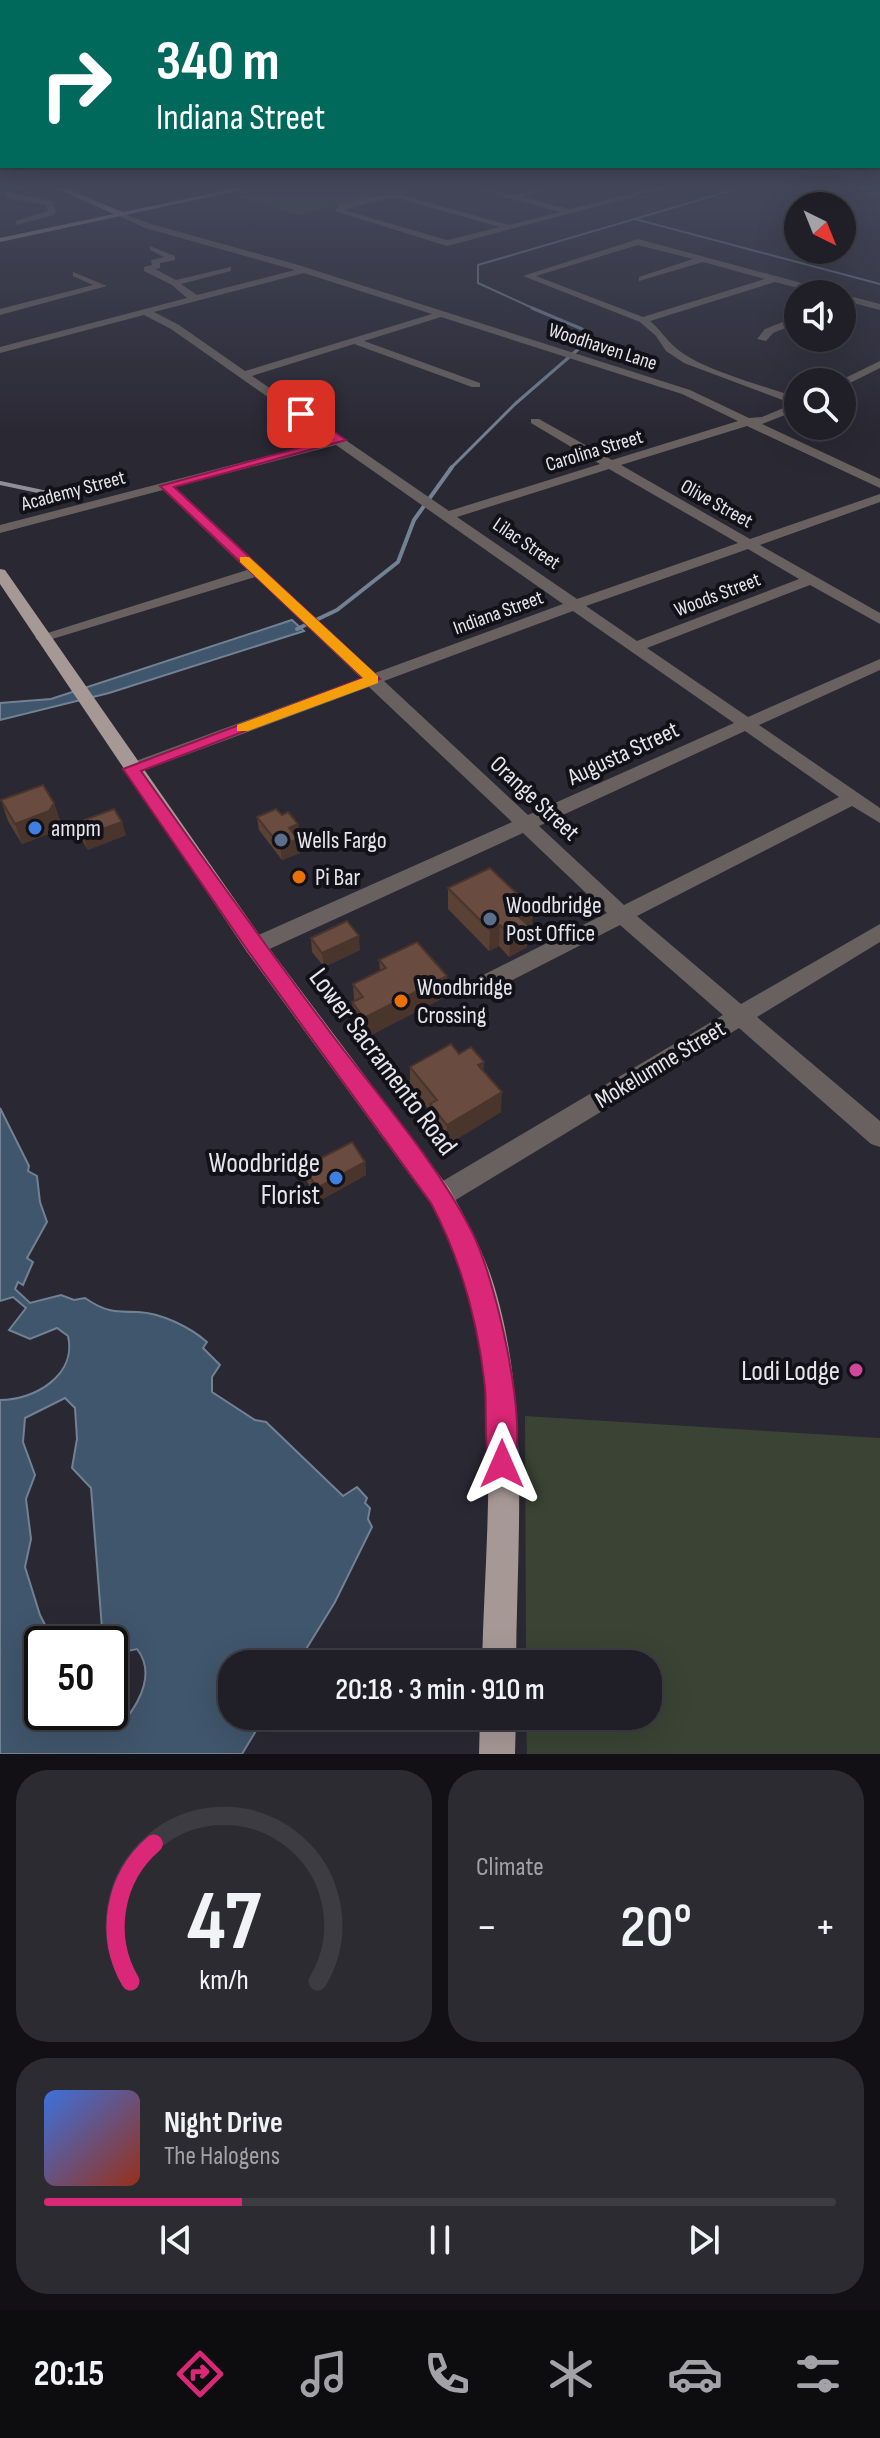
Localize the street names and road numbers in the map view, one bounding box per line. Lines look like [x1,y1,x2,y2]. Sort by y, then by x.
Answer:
street label: Woodhaven Lane [545,318,660,376]
street label: Carolina Street [543,425,646,477]
street label: Academy Street [18,466,128,517]
street label: Olive Street [676,474,757,533]
street label: Lilac Street [488,513,565,575]
street label: Woods Street [671,568,764,622]
street label: Indiana Street [450,586,547,640]
street label: Augusta Street [562,715,683,792]
street label: Orange Street [484,750,585,847]
street label: Lower Sacramento Road [302,962,464,1162]
street label: Mokelumne Street [590,1014,731,1115]

